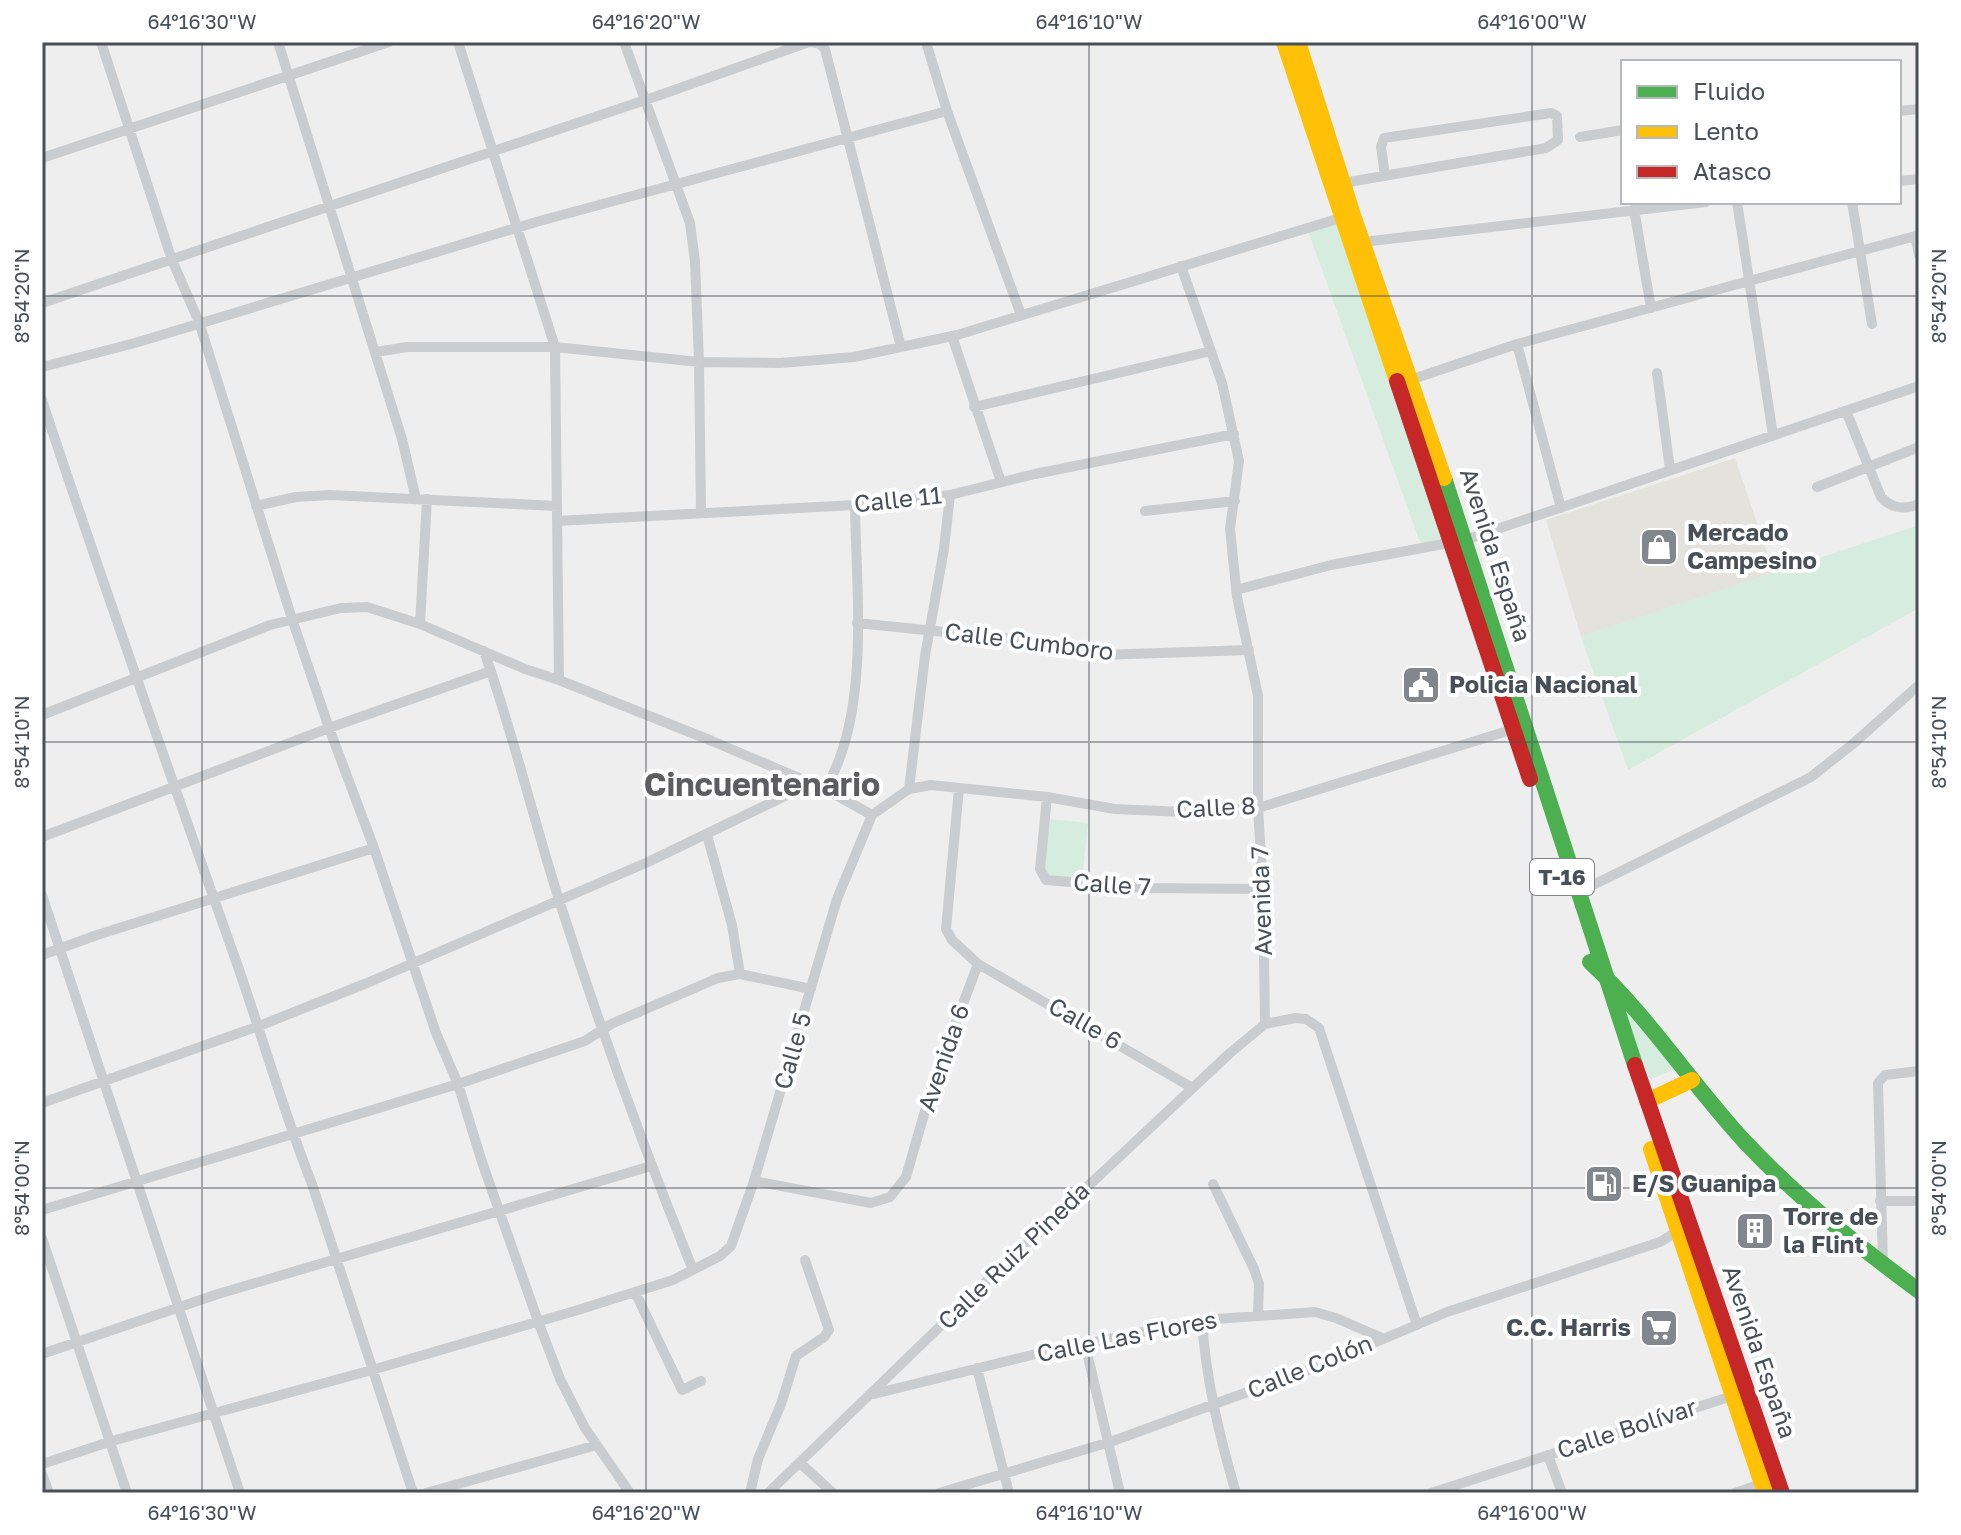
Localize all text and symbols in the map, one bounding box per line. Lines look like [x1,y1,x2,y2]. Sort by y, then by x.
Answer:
text: 64°16'30"W [148,9,256,33]
text: 64°16'20"W [592,9,700,33]
text: 64°16'10"W [1036,9,1142,33]
text: 64°16'00"W [1477,9,1587,33]
legend [1621,60,1901,204]
text: Fluido [1693,76,1765,105]
text: Lento [1693,116,1759,145]
text: Atasco [1693,156,1771,185]
text: 8°54'20"N [9,248,33,344]
text: 8°54'20"N [1926,248,1950,344]
street label: Avenida España [1455,464,1538,645]
street label: Calle 11 [852,479,943,518]
place label: Mercado Campesino [1687,517,1817,574]
shop icon: Mercado Campesino [1638,526,1680,568]
street label: Calle Cumboro [943,616,1115,665]
public building icon: Policia Nacional [1400,664,1442,706]
place label: Policia Nacional [1449,669,1638,698]
text: 8°54'10"N [9,695,33,789]
text: 8°54'10"N [1926,695,1950,789]
district label: Cincuentenario [644,765,880,803]
street label: Calle 8 [1175,790,1256,823]
street label: Avenida 7 [1244,846,1277,956]
road number: T-16 [1530,859,1594,895]
street label: Calle 7 [1072,866,1152,901]
street label: Calle 6 [1044,990,1127,1055]
street label: Avenida 6 [911,1000,974,1115]
street label: Calle 5 [767,1009,816,1092]
text: 8°54'00"N [9,1140,33,1236]
text: 8°54'00"N [1926,1140,1950,1236]
fuel station icon: E/S Guanipa [1583,1163,1625,1205]
place label: E/S Guanipa [1632,1168,1776,1197]
street label: Calle Ruiz Pineda [931,1175,1095,1335]
place label: Torre de la Flint [1783,1201,1879,1258]
building icon: Torre de la Flint [1734,1210,1776,1252]
street label: Avenida España [1717,1261,1804,1442]
street label: Calle Las Flores [1034,1304,1219,1367]
supermarket icon: C.C. Harris [1638,1307,1680,1349]
place label: C.C. Harris [1506,1312,1631,1341]
street label: Calle Colón [1243,1327,1376,1404]
street label: Calle Bolívar [1553,1391,1700,1464]
text: 64°16'30"W [148,1500,256,1524]
text: 64°16'20"W [592,1500,700,1524]
text: 64°16'10"W [1036,1500,1142,1524]
text: 64°16'00"W [1477,1500,1587,1524]

